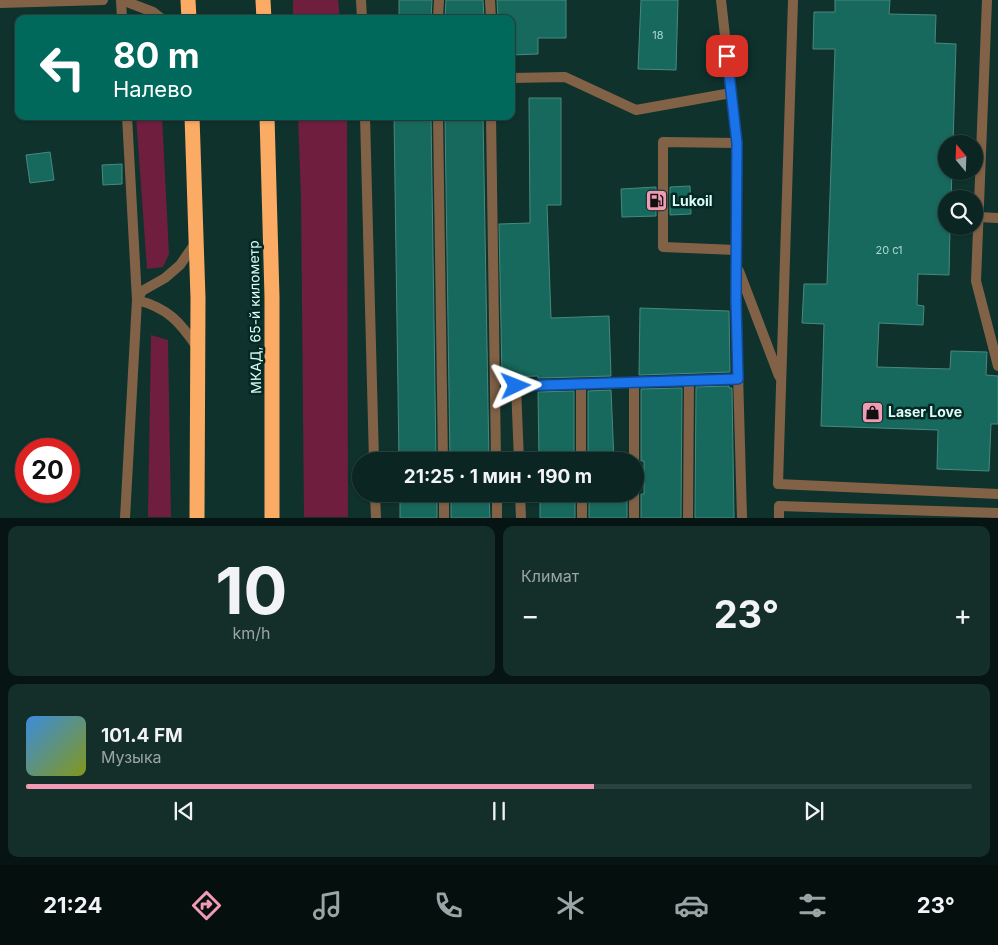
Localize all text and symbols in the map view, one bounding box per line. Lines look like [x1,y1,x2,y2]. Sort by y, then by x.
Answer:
house number: 18 [652,28,664,42]
text: 80 m [113,34,200,76]
icon: left [30,35,95,100]
pin [706,35,748,77]
icon: arrive [713,42,741,70]
text: Налево [113,76,193,102]
north arrow [938,135,982,180]
map controls [938,135,983,235]
fuel station icon: Lukoil [644,189,668,213]
button: search [938,190,983,235]
place label: Lukoil [672,192,713,209]
street label: МКАД, 65-й километр [245,240,264,394]
house number: 20 с1 [875,243,903,257]
position arrow [489,359,541,411]
shop icon: Laser Love [860,400,884,424]
place label: Laser Love [888,403,962,420]
speed limit sign: 20 [15,438,80,503]
text: 21:25 · 1 мин · 190 m [404,465,592,488]
text: 10 [216,551,287,630]
text: Климат [521,566,579,586]
text: 23° [714,591,779,637]
text: − [521,598,540,632]
text: + [953,598,972,632]
text: km/h [232,623,271,643]
text: 101.4 FM [101,724,183,747]
text: Музыка [101,747,162,767]
icon: previous [170,797,198,825]
icon: pause [485,797,513,825]
icon: next [800,797,828,825]
icon: directions [189,888,224,923]
icon: music [310,888,345,923]
icon: phone [431,888,466,923]
icon: climate [553,888,588,923]
icon: car [674,888,709,923]
icon: filters [795,888,830,923]
text: 21:24 [43,892,102,918]
text: 23° [917,892,955,918]

